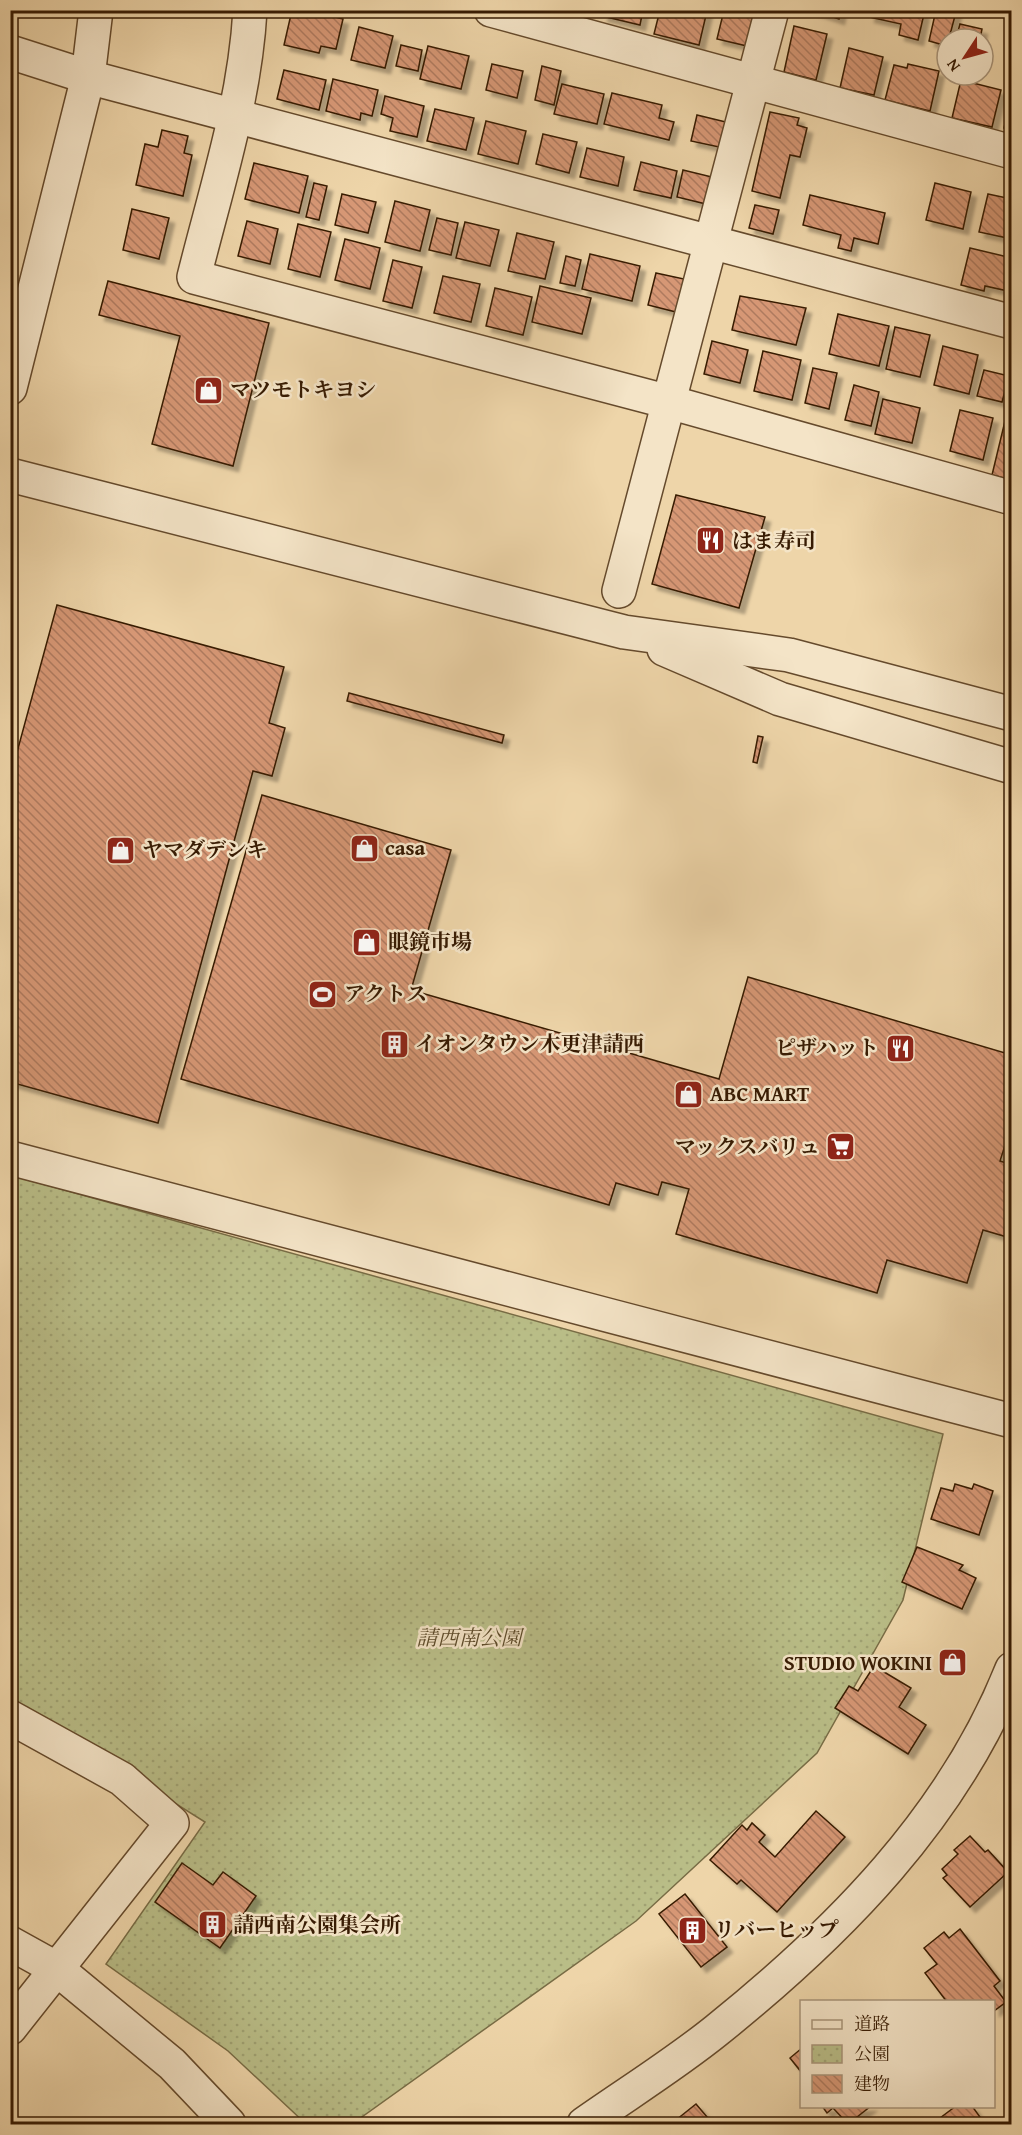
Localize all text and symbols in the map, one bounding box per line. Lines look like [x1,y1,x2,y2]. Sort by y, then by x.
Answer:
north arrow [935,27,995,87]
text: N [940,54,966,77]
shop icon: マツモトキヨシ [193,374,225,406]
place label: マツモトキヨシ [230,374,376,405]
restaurant icon: はま寿司 [695,525,727,557]
place label: はま寿司 [732,525,816,556]
shop icon: casa [348,832,380,864]
place label: casa [385,832,425,863]
shop icon: ヤマダデンキ [105,834,137,866]
place label: ヤマダデンキ [142,834,268,865]
shop icon: 眼鏡市場 [351,926,383,958]
place label: 眼鏡市場 [388,926,472,957]
sports icon: アクトス [307,978,339,1010]
place label: アクトス [344,978,427,1009]
building icon: イオンタウン木更津請西 [378,1028,410,1060]
place label: イオンタウン木更津請西 [415,1028,645,1059]
place label: ピザハット [775,1032,879,1063]
restaurant icon: ピザハット [884,1032,916,1064]
shop icon: ABC MART [673,1078,705,1110]
place label: ABC MART [710,1078,810,1109]
place label: マックスバリュ [675,1131,820,1162]
supermarket icon: マックスバリュ [825,1131,857,1163]
park label: 請西南公園 [417,1622,524,1653]
place label: STUDIO WOKINI [784,1647,932,1678]
shop icon: STUDIO WOKINI [937,1647,969,1679]
building icon: 請西南公園集会所 [196,1909,228,1941]
place label: 請西南公園集会所 [233,1909,401,1940]
building icon: リバーヒップ [677,1914,709,1946]
place label: リバーヒップ [714,1914,839,1945]
legend [800,2000,995,2108]
text: 道路 [854,2010,890,2037]
text: 公園 [854,2040,890,2067]
text: 建物 [854,2070,890,2097]

